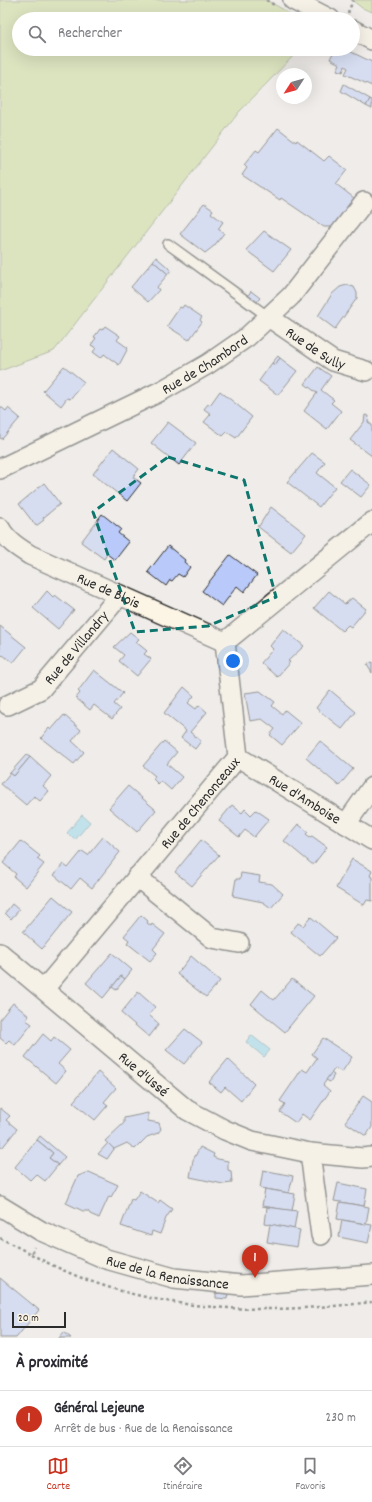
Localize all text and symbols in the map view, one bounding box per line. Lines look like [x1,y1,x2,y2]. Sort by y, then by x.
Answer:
search box [12,12,360,56]
icon: search [26,23,48,45]
text: Rechercher [58,23,122,45]
north arrow [276,68,312,104]
street label: Rue de Sully [280,323,348,377]
street label: Rue de Chambord [158,330,253,401]
street label: Rue de Blois [73,568,143,616]
street label: Rue de Villandry [40,606,116,691]
your location [223,651,243,671]
street label: Rue de Chenonceaux [156,753,247,855]
street label: Rue d'Amboise [264,770,345,831]
street label: Rue d'Ussé [113,1048,173,1103]
pin: 1 [242,1245,268,1278]
street label: Rue de la Renaissance [103,1251,230,1297]
scale bar [12,1310,66,1329]
text: 20 m [18,1311,39,1327]
text: À proximité [16,1352,88,1376]
text: Général Lejeune [54,1398,144,1420]
text: 1 [28,1409,30,1428]
text: 230 m [326,1409,356,1428]
text: Arrêt de bus · Rue de la Renaissance [54,1420,233,1439]
tab: Carte [46,1455,70,1495]
tab: Itinéraire [163,1455,202,1495]
tab: Favoris [295,1455,326,1495]

